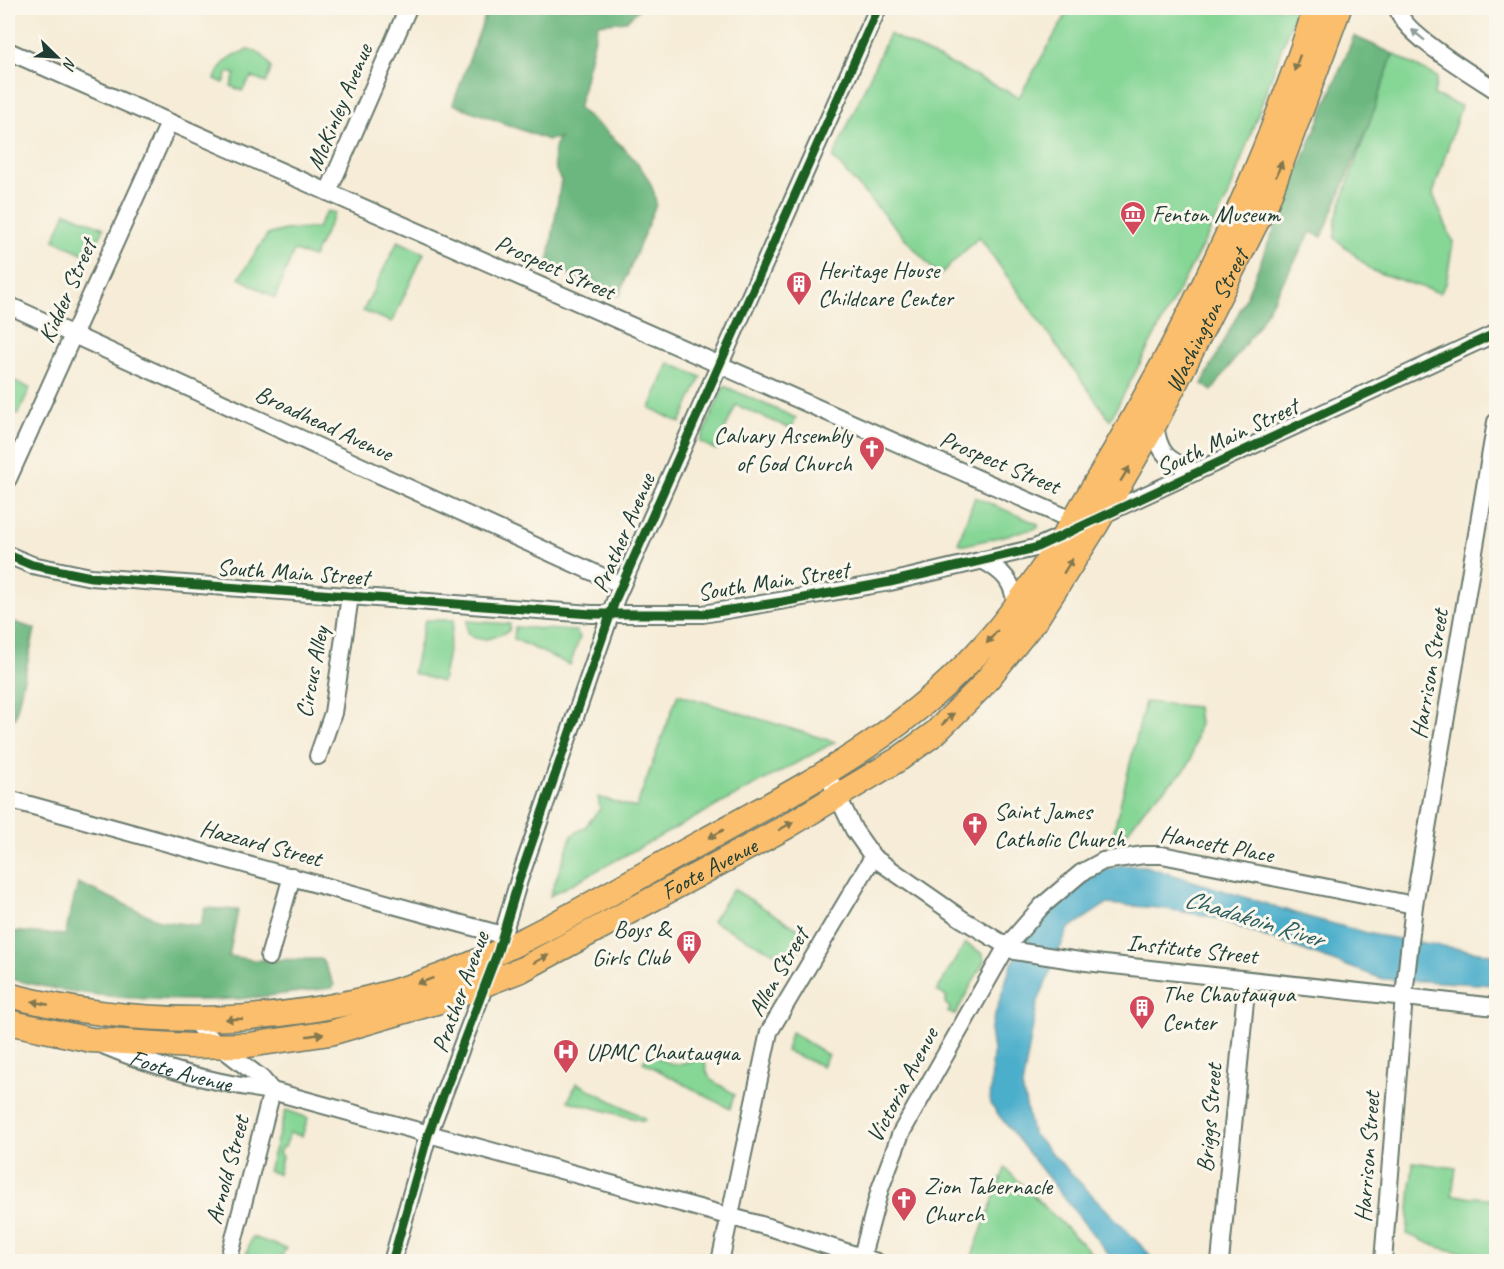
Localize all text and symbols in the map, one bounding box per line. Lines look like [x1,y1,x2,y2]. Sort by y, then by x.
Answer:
north arrow [27,27,87,87]
one-way arrow [1411,29,1426,41]
street label: McKinley Avenue [299,37,380,175]
text: N [57,54,81,74]
one-way arrow [1292,54,1302,72]
one-way arrow [1275,160,1284,178]
museum icon: Fenton Museum [1118,199,1148,237]
place label: Fenton Museum [1152,199,1281,229]
street label: Prospect Street [491,227,621,307]
street label: Kidder Street [31,232,104,347]
street label: Washington Street [1158,242,1256,397]
place label: Heritage House Childcare Center [818,255,956,313]
building icon: Heritage House Childcare Center [784,269,814,307]
street label: Broadhead Avenue [250,378,400,469]
street label: South Main Street [1151,390,1305,483]
place label: Calvary Assembly of God Church [714,420,854,478]
street label: Prospect Street [936,423,1066,501]
church icon: Calvary Assembly of God Church [857,434,887,472]
one-way arrow [1119,466,1130,482]
street label: Prather Avenue [584,467,662,597]
street label: South Main Street [216,552,373,593]
street label: South Main Street [695,554,854,608]
one-way arrow [1062,558,1073,574]
street label: Harrison Street [1403,605,1455,741]
street label: Circus Alley [289,622,336,720]
one-way arrow [985,629,998,645]
one-way arrow [941,713,955,727]
place label: Saint James Catholic Church [994,796,1126,854]
church icon: Saint James Catholic Church [960,810,990,848]
street label: Hazzard Street [197,812,327,874]
street label: Hancett Place [1158,818,1278,870]
one-way arrow [778,821,794,832]
one-way arrow [707,829,724,839]
street label: Foote Avenue [656,830,764,906]
water label: Chadakoin River [1181,882,1332,957]
place label: Boys & Girls Club [592,914,672,972]
street label: Allen Street [741,920,817,1021]
street label: Prather Avenue [424,925,496,1057]
street label: Institute Street [1125,927,1261,971]
building icon: Boys & Girls Club [674,928,704,966]
one-way arrow [533,954,550,964]
one-way arrow [415,976,433,986]
place label: The Chautauqua Center [1162,979,1296,1037]
building icon: The Chautauqua Center [1127,993,1157,1031]
one-way arrow [30,998,49,1007]
one-way arrow [224,1014,243,1024]
street label: Victoria Avenue [859,1020,946,1148]
one-way arrow [306,1031,325,1040]
hospital icon: UPMC Chautauqua [551,1037,581,1075]
place label: UPMC Chautauqua [586,1037,741,1067]
street label: Foote Avenue [126,1042,237,1099]
street label: Briggs Street [1189,1061,1229,1173]
street label: Harrison Street [1347,1089,1387,1223]
street label: Arnold Street [198,1111,256,1227]
place label: Zion Tabernacle Church [924,1171,1054,1229]
church icon: Zion Tabernacle Church [889,1185,919,1223]

